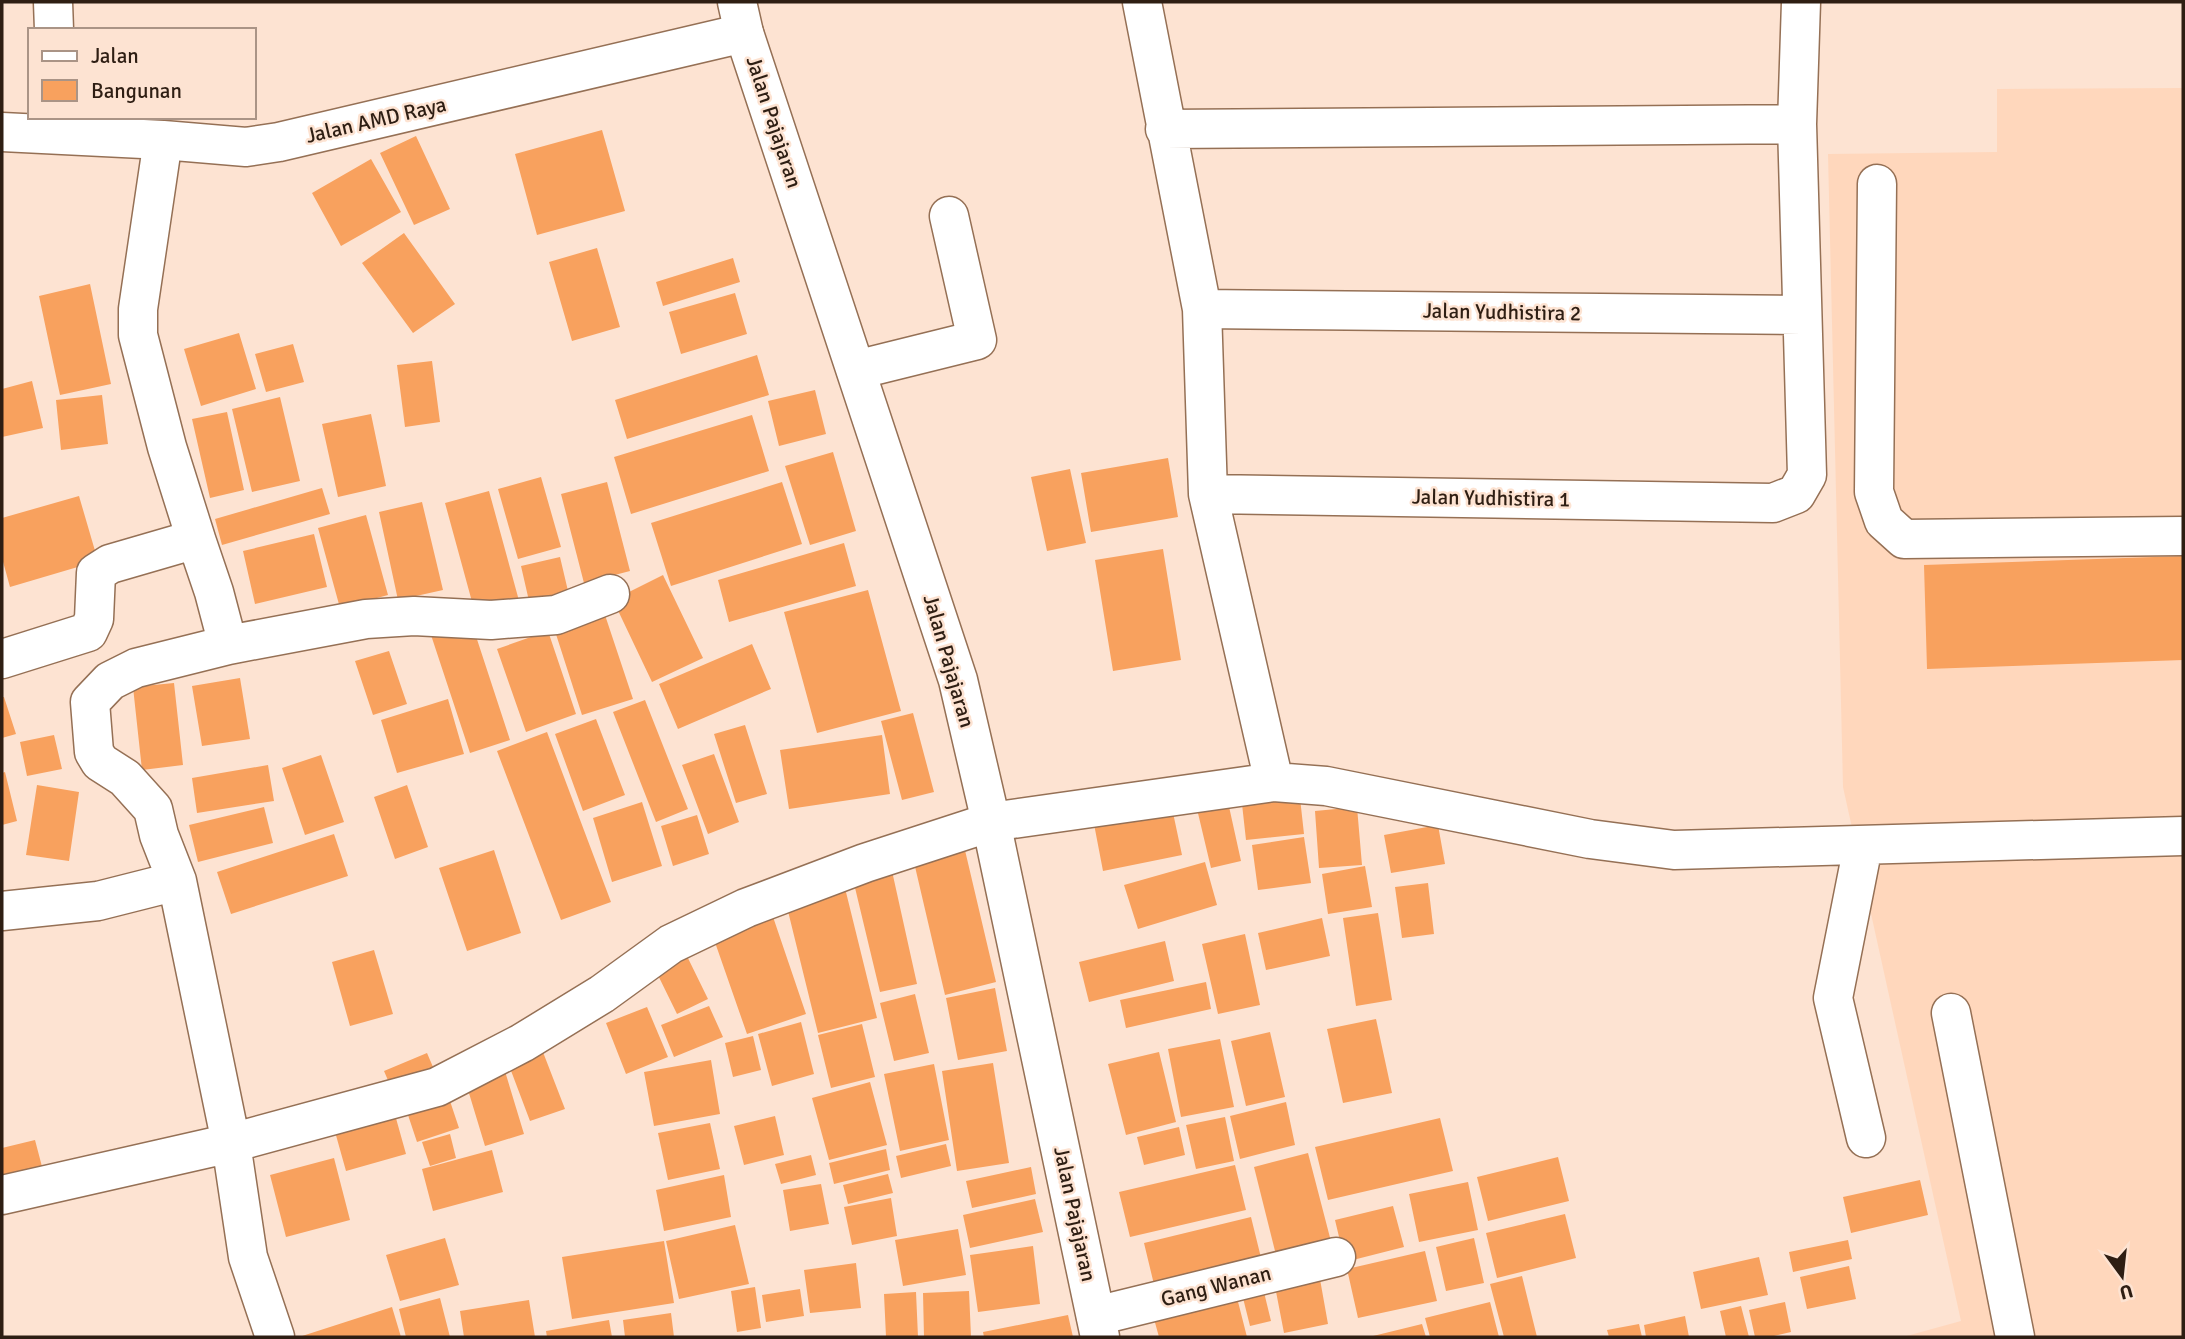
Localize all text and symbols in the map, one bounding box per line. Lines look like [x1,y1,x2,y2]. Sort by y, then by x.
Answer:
legend [28,28,256,119]
text: Jalan [91,43,139,69]
street label: Jalan Pajajaran [740,53,808,191]
text: Bangunan [91,78,182,104]
street label: Jalan AMD Raya [303,91,449,149]
street label: Jalan Yudhistira 2 [1423,298,1581,326]
street label: Jalan Yudhistira 1 [1412,484,1570,512]
street label: Jalan Pajajaran [918,591,980,731]
street label: Jalan Pajajaran [1048,1144,1102,1284]
north arrow [2087,1241,2157,1311]
street label: Gang Wanan [1158,1260,1274,1312]
text: U [2117,1278,2135,1305]

